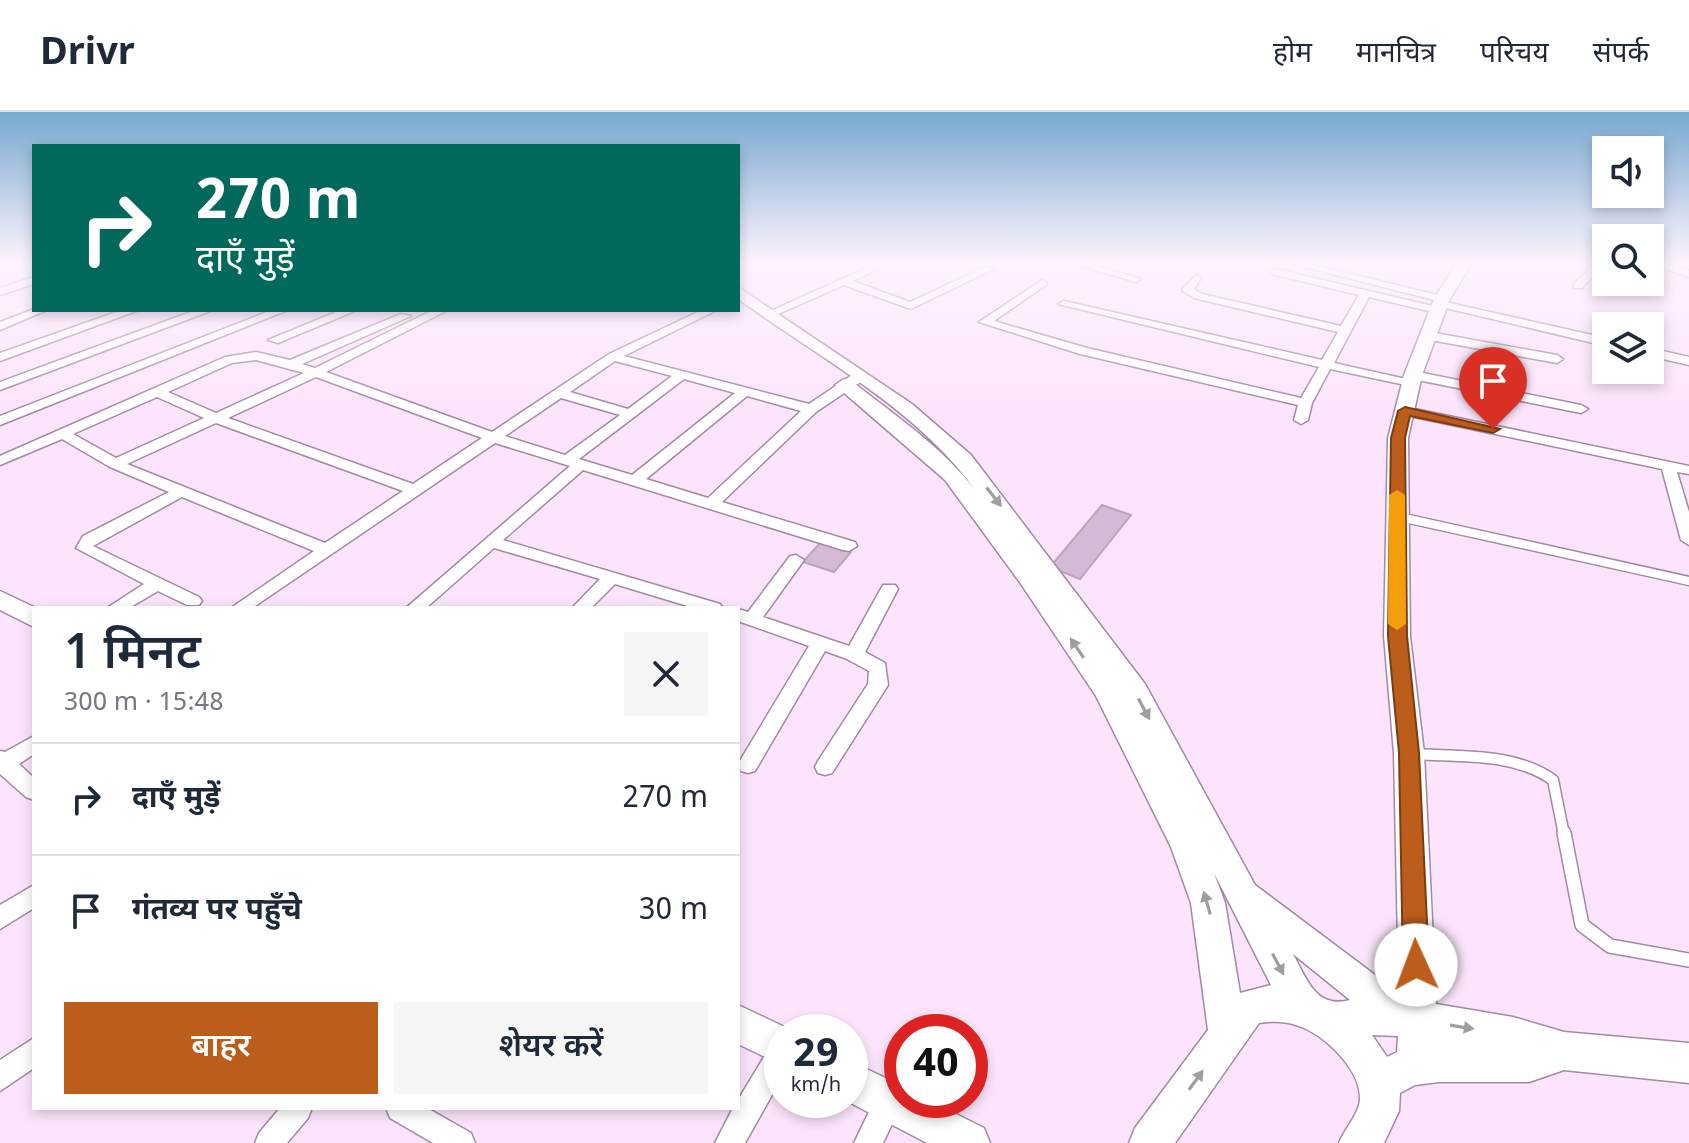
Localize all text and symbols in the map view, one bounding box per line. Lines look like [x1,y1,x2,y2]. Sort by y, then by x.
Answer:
text: Drivr [40,30,135,80]
text: होम [1273,37,1312,73]
text: मानचित्र [1356,37,1436,73]
text: परिचय [1480,37,1549,73]
text: संपर्क [1593,37,1649,73]
map controls [1592,136,1664,384]
button: sound [1592,136,1664,208]
text: 270 m [196,168,360,241]
icon: right [64,176,168,280]
button: search [1592,224,1664,296]
text: दाएँ मुड़ें [196,239,295,286]
button: layers [1592,312,1664,384]
pin [1459,347,1527,429]
icon: arrive [1471,359,1515,403]
one-way arrow [985,487,1001,507]
text: 1 मिनट [64,625,201,688]
button: close [624,632,708,716]
one-way arrow [1070,637,1085,658]
text: 300 m · 15:48 [64,687,223,721]
one-way arrow [1137,698,1151,721]
icon: right [64,777,108,821]
text: दाएँ मुड़ें [132,780,220,819]
text: 270 m [623,780,708,819]
icon: arrive [64,889,108,933]
one-way arrow [1201,891,1213,916]
text: गंतव्य पर पहुँचे [132,892,302,931]
text: 30 m [639,892,708,931]
position arrow [1374,923,1458,1007]
one-way arrow [1272,952,1285,975]
button: बाहर [64,1002,378,1094]
button: शेयर करें [394,1002,708,1094]
speed limit sign: 40 [884,1014,988,1118]
one-way arrow [1450,1021,1475,1034]
text: 29 [793,1030,839,1082]
one-way arrow [1188,1069,1203,1090]
text: km/h [791,1073,841,1099]

